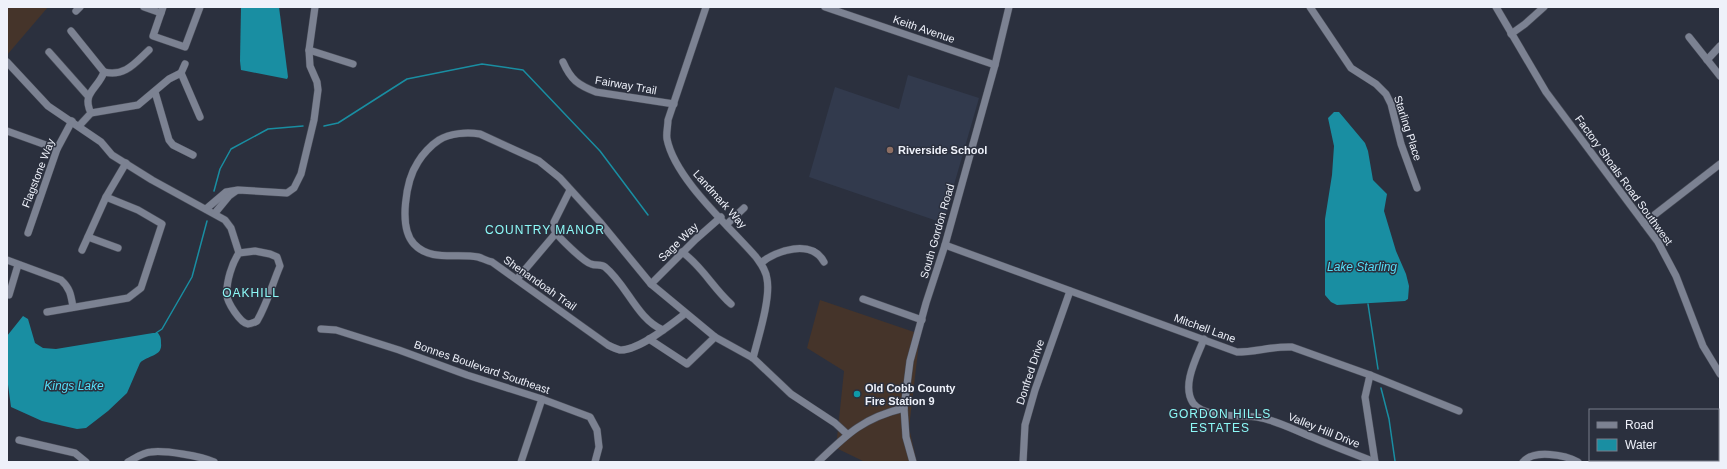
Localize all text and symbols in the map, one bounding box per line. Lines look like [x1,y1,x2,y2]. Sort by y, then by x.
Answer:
street label: Keith Avenue [891,13,957,45]
street label: Fairway Trail [594,74,658,96]
street label: Starling Place [1392,94,1424,162]
street label: Factory Shoals Road Southwest [1573,113,1675,247]
street label: Flagstone Way [19,136,57,209]
place label: Riverside School [898,144,987,156]
marker: Riverside School [885,145,895,155]
street label: Landmark Way [691,168,749,231]
street label: South Gordon Road [918,182,956,280]
street label: Sage Way [656,220,701,264]
district label: COUNTRY MANOR [485,223,605,237]
street label: Shenandoah Trail [501,253,579,313]
water label: Lake Starling [1327,260,1397,274]
district label: OAKHILL [222,286,280,300]
street label: Mitchell Lane [1172,311,1238,345]
street label: Bonnes Boulevard Southeast [413,338,551,396]
street label: Donfred Drive [1014,338,1046,406]
water label: Kings Lake [44,379,104,393]
place label: Old Cobb County Fire Station 9 [865,382,956,407]
marker: Old Cobb County Fire Station 9 [852,389,862,399]
district label: GORDON HILLS ESTATES [1169,407,1271,435]
legend [1589,409,1719,461]
street label: Valley Hill Drive [1286,410,1362,450]
text: Road [1625,418,1654,432]
text: Water [1625,438,1657,452]

